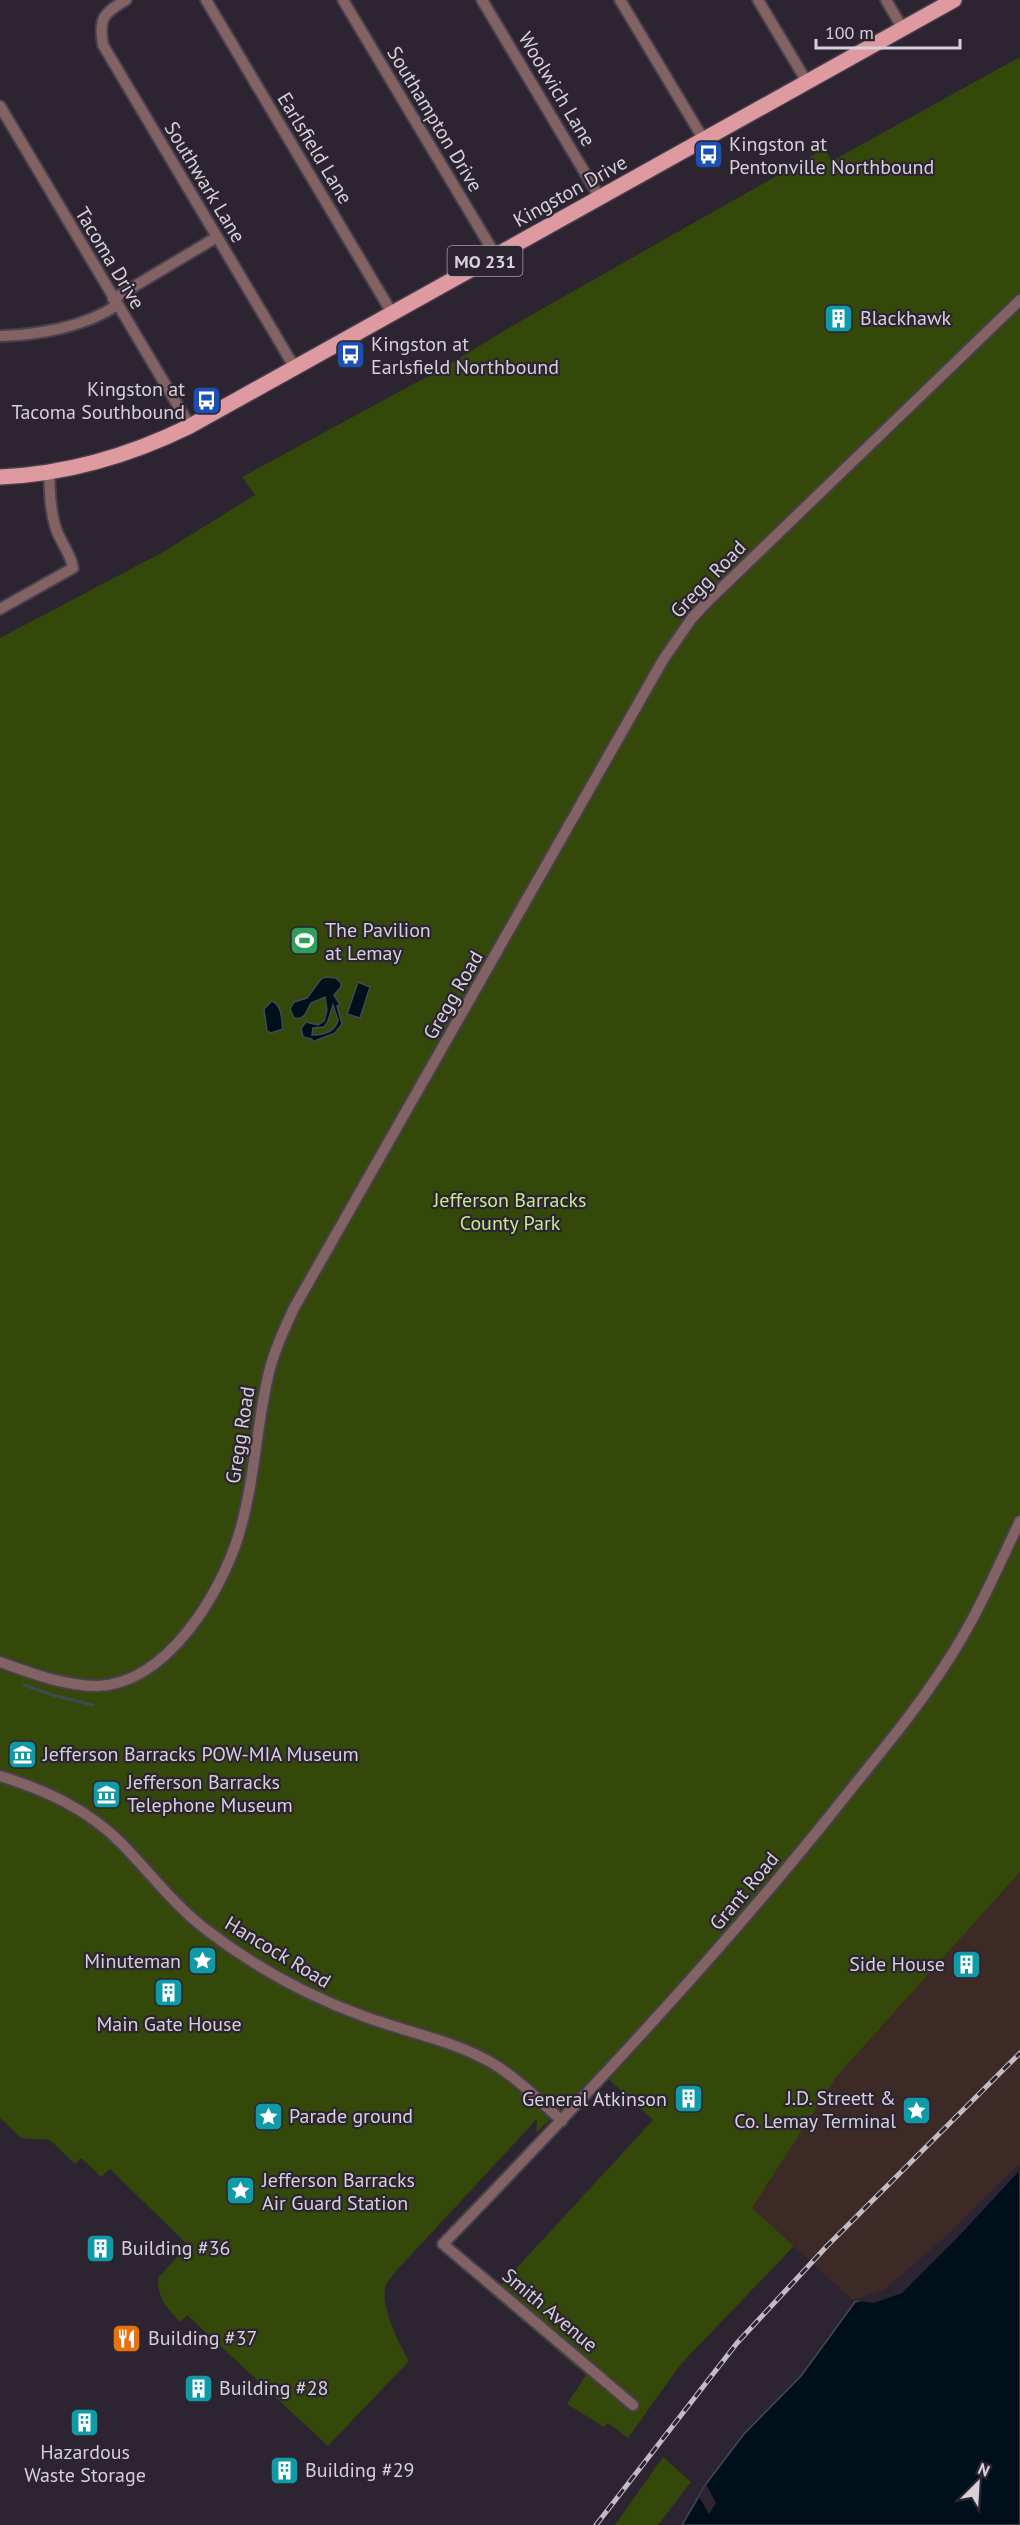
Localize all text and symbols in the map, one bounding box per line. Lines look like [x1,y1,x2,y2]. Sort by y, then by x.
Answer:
scale bar [816,12,960,50]
text: 100 m [825,21,874,44]
street label: Woolwich Lane [513,27,601,151]
street label: Southampton Drive [381,42,489,196]
street label: Earlsfield Lane [272,87,358,209]
street label: Southwark Lane [159,117,251,247]
place label: Kingston at Pentonville Northbound [729,131,934,180]
bus stop icon: Kingston at Pentonville Northbound [692,139,724,171]
street label: Kingston Drive [509,149,631,233]
street label: Tacoma Drive [69,202,151,314]
road number: MO 231 [448,246,522,276]
building icon: Blackhawk [823,302,855,334]
place label: Blackhawk [860,305,952,331]
place label: Kingston at Earlsfield Northbound [371,331,559,380]
bus stop icon: Kingston at Earlsfield Northbound [334,339,366,371]
place label: Kingston at Tacoma Southbound [11,376,185,425]
bus stop icon: Kingston at Tacoma Southbound [190,385,222,417]
street label: Gregg Road [665,535,751,623]
place label: The Pavilion at Lemay [325,917,431,966]
sports icon: The Pavilion at Lemay [288,925,320,957]
street label: Gregg Road [417,946,489,1044]
park label: Jefferson Barracks County Park [432,1187,587,1236]
street label: Gregg Road [219,1385,261,1485]
museum icon: Jefferson Barracks POW-MIA Museum [6,1738,38,1770]
place label: Jefferson Barracks POW-MIA Museum [42,1741,359,1767]
place label: Jefferson Barracks Telephone Museum [126,1769,293,1818]
museum icon: Jefferson Barracks Telephone Museum [90,1778,122,1810]
street label: Grant Road [704,1846,784,1936]
street label: Hancock Road [220,1910,336,1994]
place icon: Minuteman [186,1945,218,1977]
place label: Minuteman [84,1948,181,1974]
building icon: Side House [950,1948,982,1980]
place label: Side House [849,1951,945,1977]
building icon: Main Gate House [153,1977,185,2009]
place label: Main Gate House [96,2011,242,2037]
building icon: General Atkinson [672,2083,704,2115]
place label: J.D. Streett & Co. Lemay Terminal [734,2085,896,2134]
place label: General Atkinson [522,2086,667,2112]
place icon: J.D. Streett & Co. Lemay Terminal [901,2094,933,2126]
place icon: Parade ground [252,2100,284,2132]
place label: Parade ground [289,2103,413,2129]
place label: Jefferson Barracks Air Guard Station [261,2167,415,2216]
place icon: Jefferson Barracks Air Guard Station [225,2175,257,2207]
building icon: Building #36 [84,2232,116,2264]
place label: Building #36 [121,2235,231,2261]
street label: Smith Avenue [497,2262,603,2358]
restaurant icon: Building #37 [111,2322,143,2354]
place label: Building #37 [148,2325,258,2351]
building icon: Building #28 [182,2372,214,2404]
place label: Building #28 [219,2375,329,2401]
building icon: Hazardous Waste Storage [69,2406,101,2438]
place label: Hazardous Waste Storage [24,2439,146,2488]
north arrow [948,2453,1008,2513]
building icon: Building #29 [268,2454,300,2486]
place label: Building #29 [305,2457,415,2483]
text: N [975,2458,993,2481]

